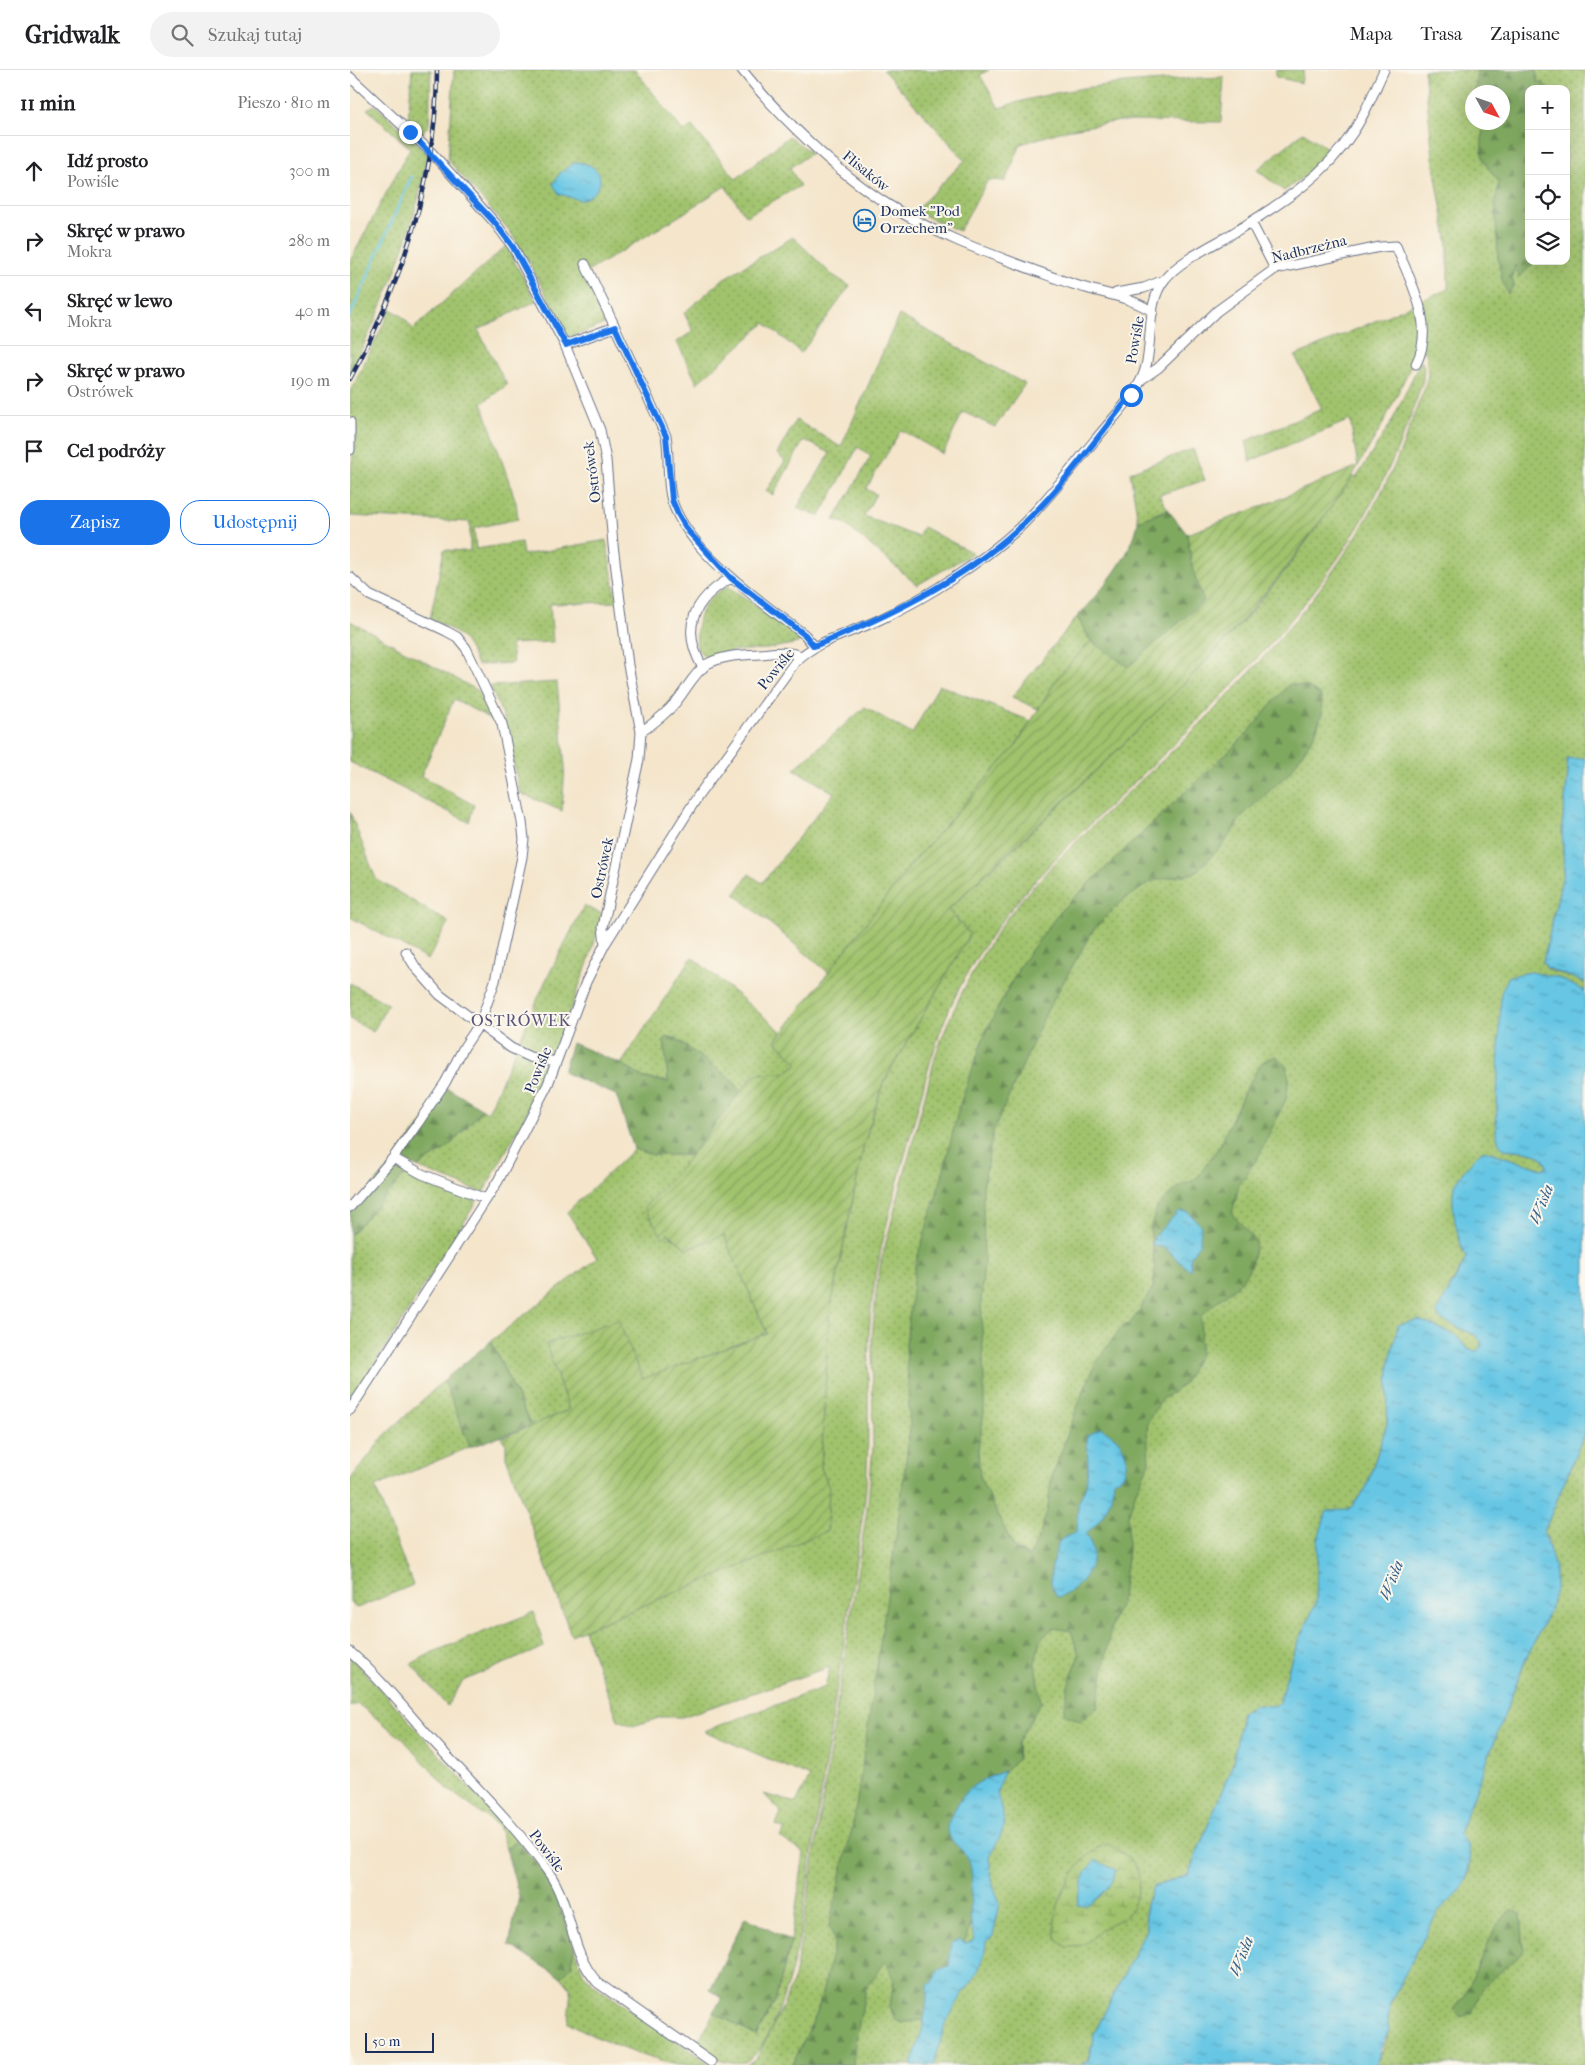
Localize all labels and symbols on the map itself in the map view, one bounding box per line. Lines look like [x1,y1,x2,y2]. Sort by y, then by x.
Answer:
north arrow [1465,85,1510,130]
route end [399,121,422,144]
street label: Flisaków [839,147,894,196]
place label: Domek "Pod Orzechem" [880,202,961,237]
hotel icon: Domek "Pod Orzechem" [852,208,876,232]
street label: Nadbrzeżna [1270,231,1349,267]
street label: Powiśle [1122,314,1148,365]
route start [1120,384,1143,407]
street label: Ostrówek [579,440,605,504]
street label: Powiśle [754,644,799,694]
street label: Ostrówek [587,835,617,900]
district label: OSTRÓWEK [471,1010,571,1030]
street label: Powiśle [521,1044,556,1096]
water label: Wisła [1525,1182,1557,1226]
water label: Wisła [1375,1558,1407,1602]
street label: Powiśle [525,1826,569,1876]
water label: Wisła [1225,1934,1257,1978]
scale bar [365,2030,434,2053]

